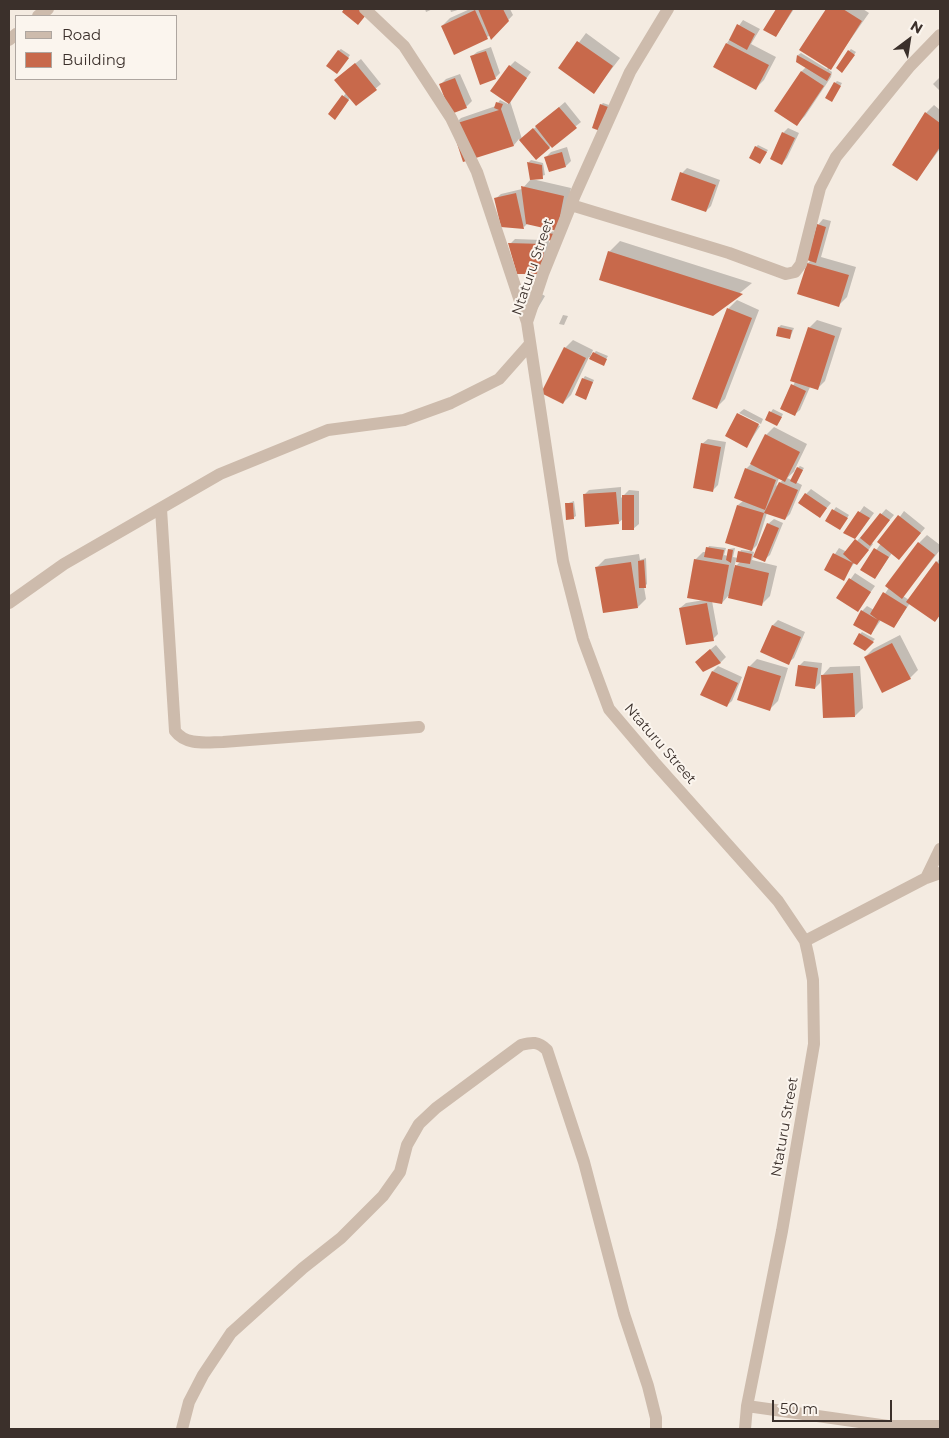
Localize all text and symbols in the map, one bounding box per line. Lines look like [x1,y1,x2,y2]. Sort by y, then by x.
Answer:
legend [15,15,178,80]
north arrow [884,15,934,65]
text: N [907,17,926,38]
text: Road [62,25,101,44]
text: Building [62,50,126,69]
street label: Ntaturu Street [509,216,557,318]
street label: Ntaturu Street [620,700,700,788]
street label: Ntaturu Street [768,1076,802,1178]
scale bar [774,1390,894,1422]
text: 50 m [780,1399,818,1418]

